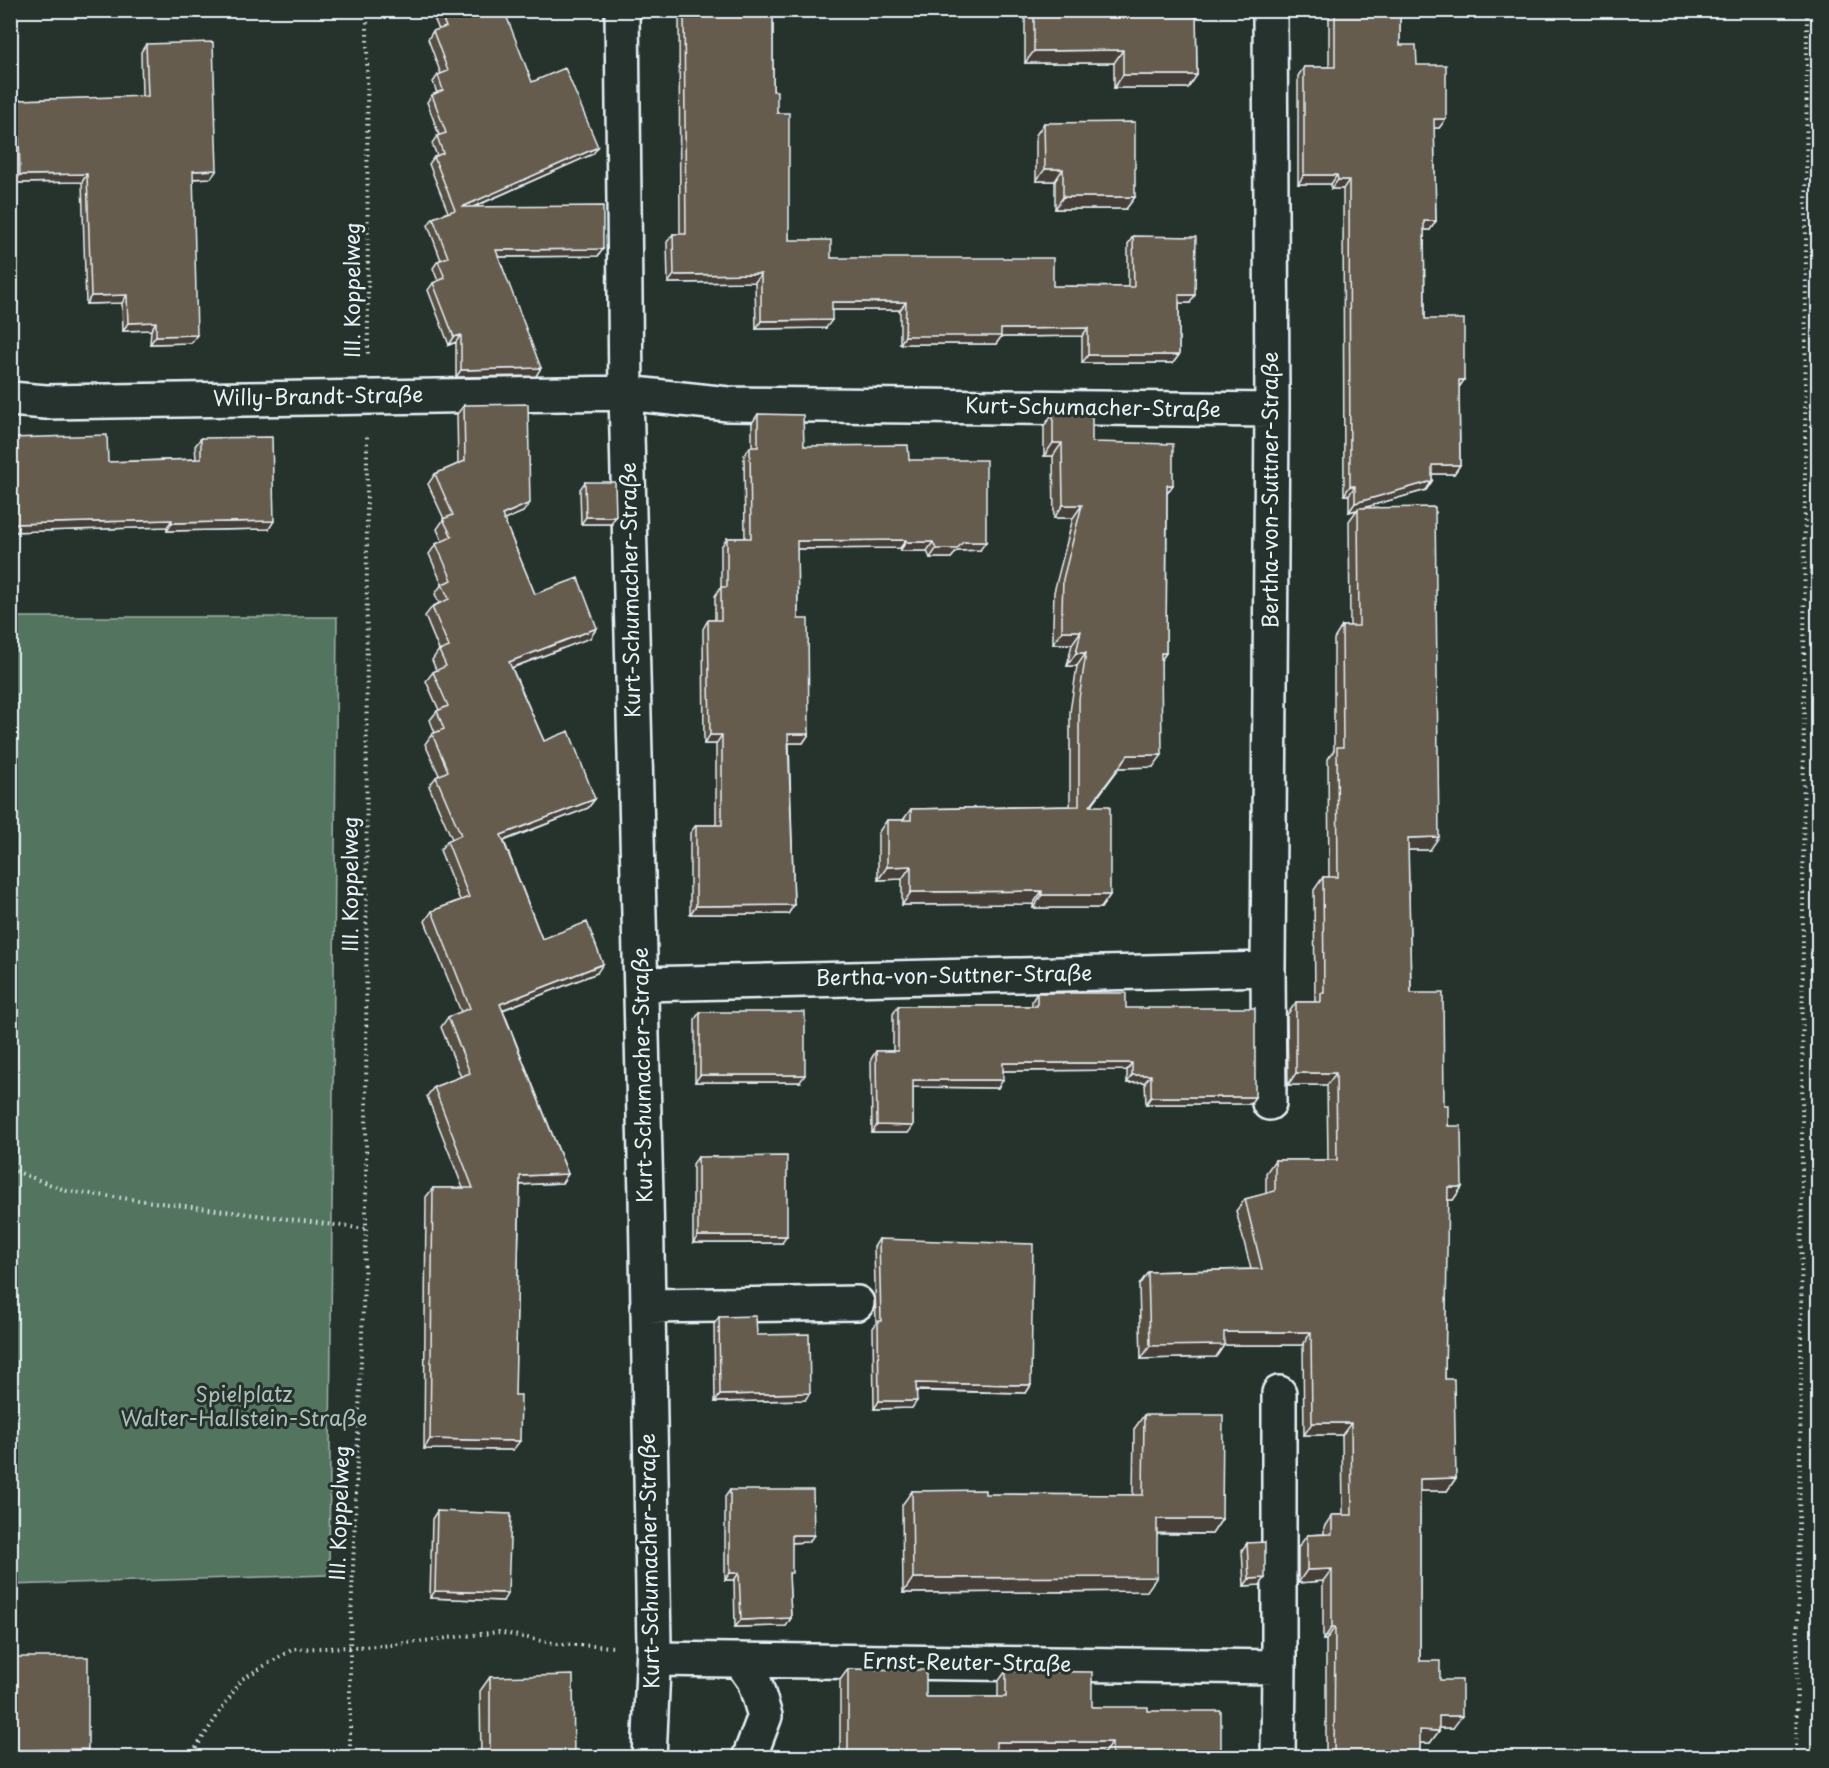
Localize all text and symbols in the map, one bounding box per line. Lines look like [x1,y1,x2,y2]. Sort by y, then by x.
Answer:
street label: III. Koppelweg [335,222,367,358]
street label: Bertha-von-Suttner-Straße [1253,352,1285,628]
street label: Willy-Brandt-Straße [212,377,423,413]
street label: Kurt-Schumacher-Straße [965,388,1221,424]
street label: Kurt-Schumacher-Straße [611,462,647,718]
street label: III. Koppelweg [333,816,365,952]
street label: Kurt-Schumacher-Straße [623,947,659,1203]
street label: Bertha-von-Suttner-Straße [815,956,1093,992]
park label: Spielplatz Walter-Hallstein-Straße [120,1377,368,1433]
street label: Kurt-Schumacher-Straße [630,1433,666,1689]
street label: III. Koppelweg [320,1445,356,1581]
street label: Ernst-Reuter-Straße [862,1643,1072,1679]

